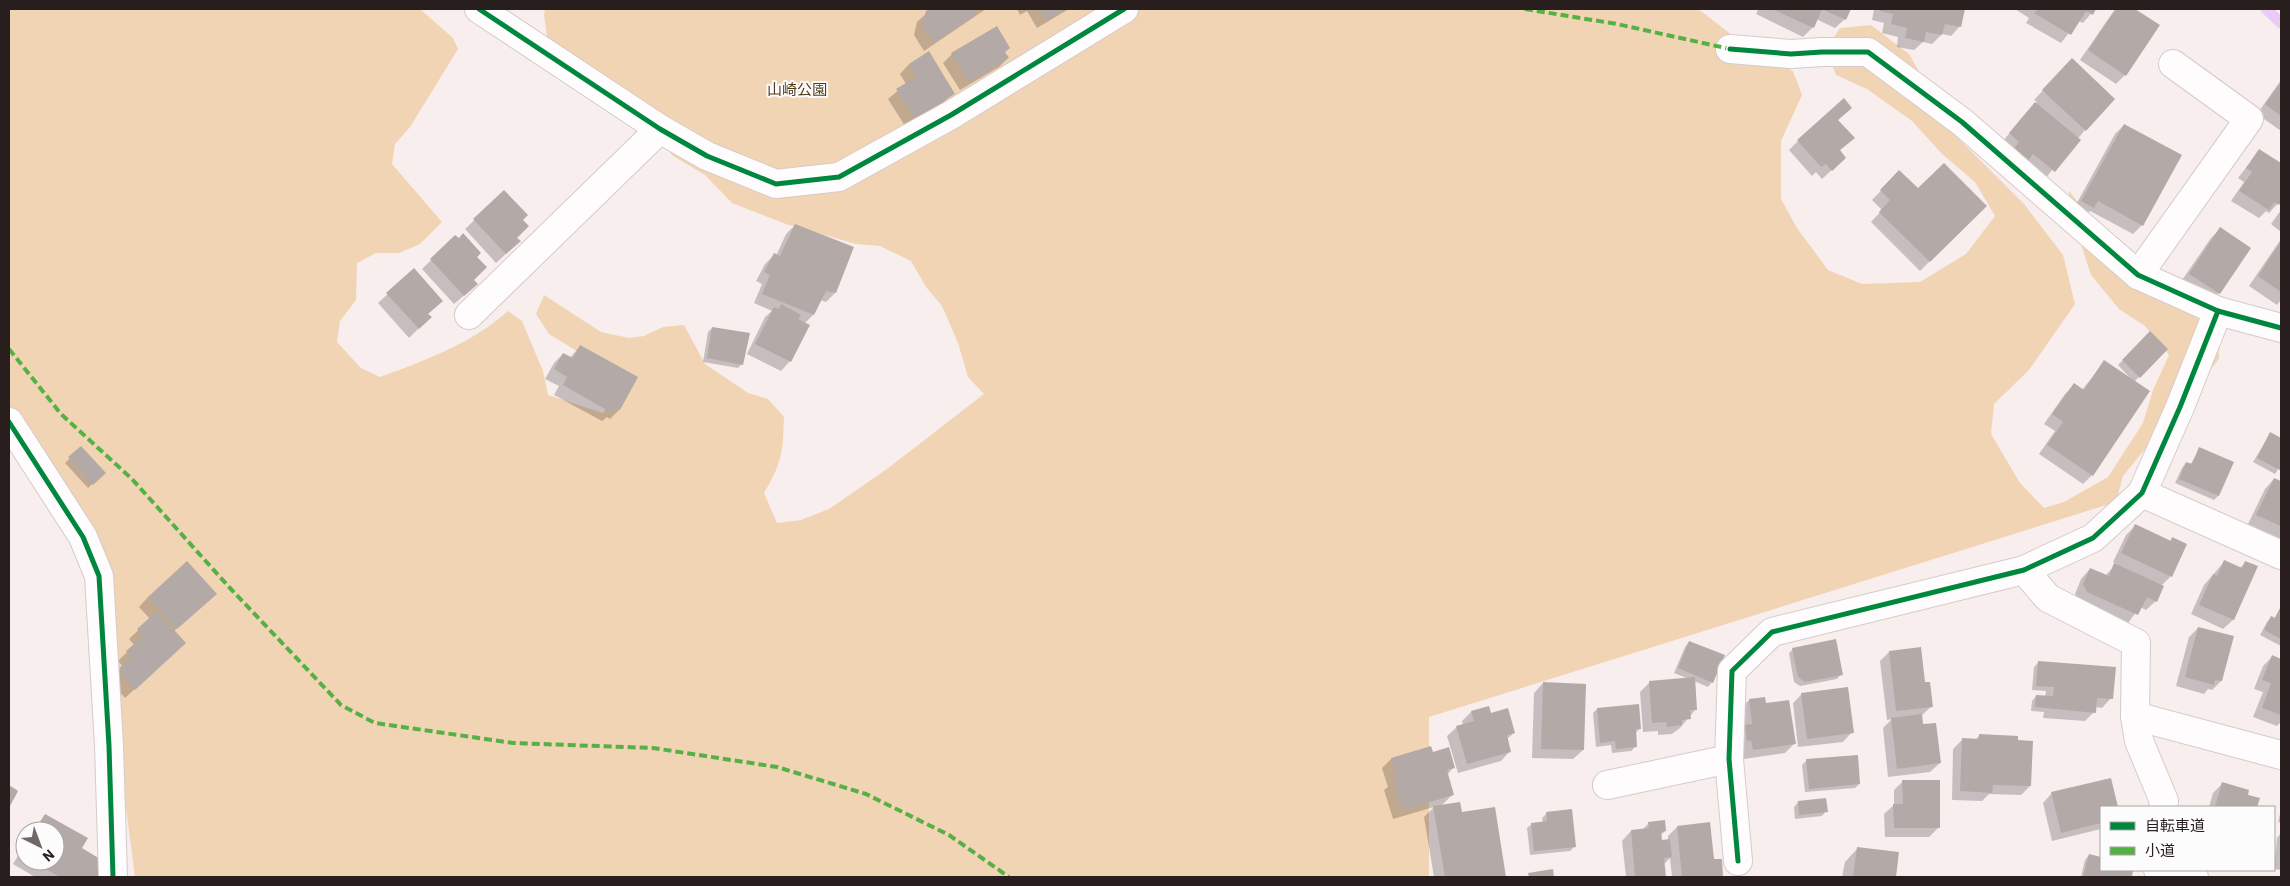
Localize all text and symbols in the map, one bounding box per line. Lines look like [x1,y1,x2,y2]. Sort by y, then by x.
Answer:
park label: 山崎公園 [767,80,827,99]
legend [2100,806,2275,871]
text: 自転車道 [2145,816,2205,835]
north arrow [15,821,65,871]
text: 小道 [2145,841,2175,860]
text: N [39,846,58,866]

